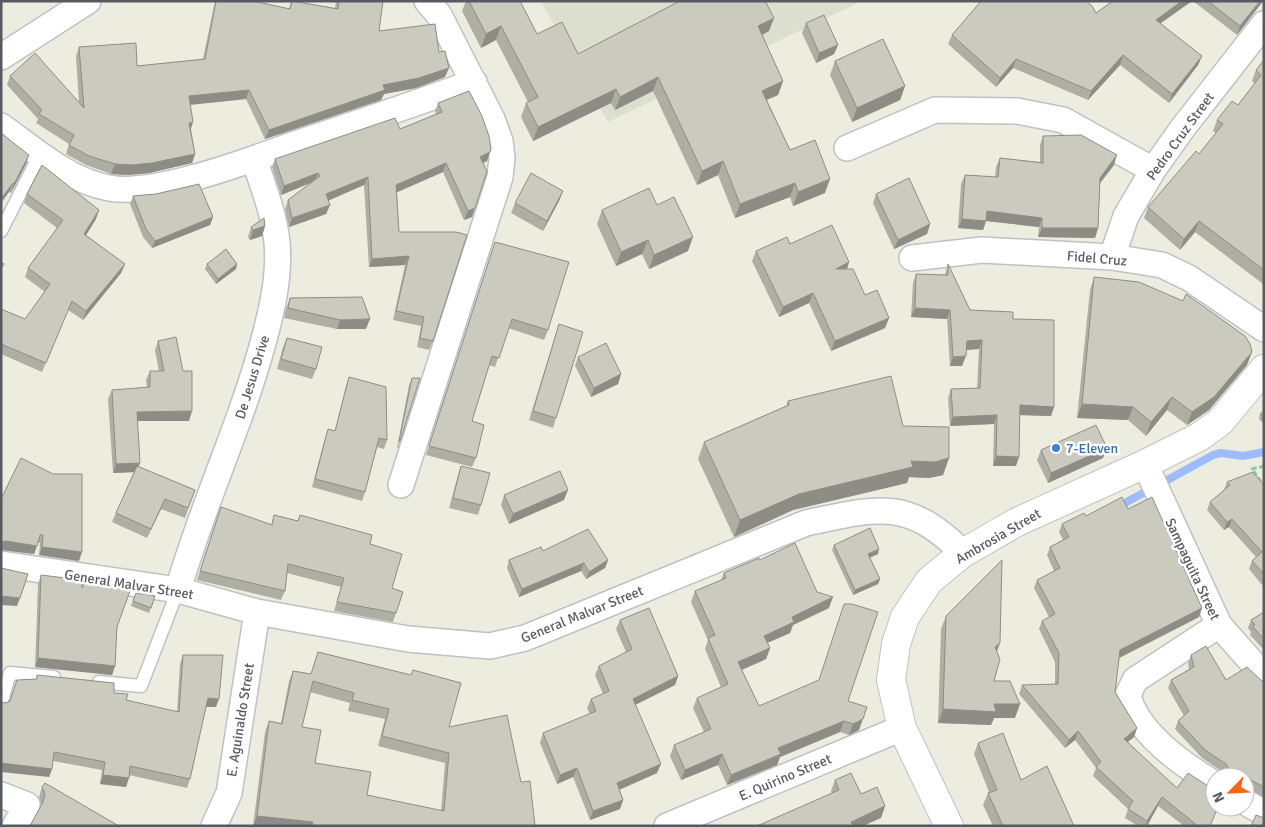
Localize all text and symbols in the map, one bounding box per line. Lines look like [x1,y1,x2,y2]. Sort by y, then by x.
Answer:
street label: Pedro Cruz Street [1143,89,1218,183]
street label: Fidel Cruz [1066,247,1128,270]
street label: De Jesus Drive [232,333,273,421]
place label: 7-Eleven [1066,440,1118,457]
marker: 7-Eleven [1050,442,1062,454]
street label: Ambrosia Street [952,505,1044,568]
street label: Sampaguita Street [1161,515,1224,623]
street label: General Malvar Street [63,566,195,603]
street label: General Malvar Street [518,582,646,647]
street label: E. Aguinaldo Street [223,662,258,778]
street label: E. Quirino Street [736,750,834,805]
north arrow [1205,767,1255,817]
text: N [1209,789,1228,805]

